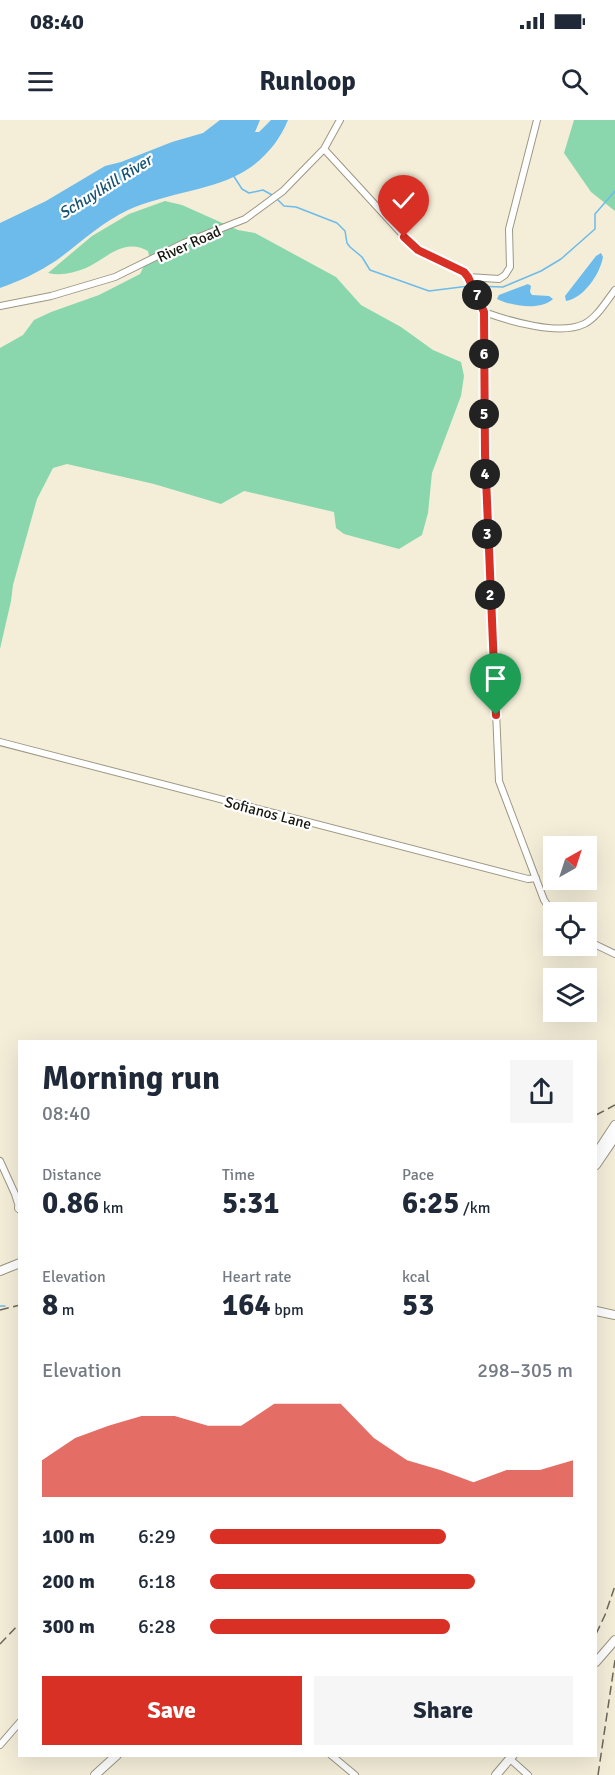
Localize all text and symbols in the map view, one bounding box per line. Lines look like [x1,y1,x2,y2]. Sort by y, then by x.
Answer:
text: 08:40 [30,8,84,35]
icon: menu [24,65,57,98]
text: Runloop [259,65,356,98]
icon: search [558,65,591,98]
water label: Schuylkill River [55,149,157,223]
pin [378,175,429,237]
icon: check [387,184,420,217]
street label: River Road [154,222,224,266]
pin: 7 [462,280,492,310]
text: 7 [473,285,481,305]
pin: 6 [469,339,499,369]
text: 6 [480,344,488,364]
pin: 5 [469,399,499,429]
text: 5 [480,404,488,424]
pin: 4 [470,459,500,489]
text: 4 [481,464,489,484]
pin: 3 [472,519,502,549]
text: 3 [483,524,491,544]
pin: 2 [475,580,505,610]
text: 2 [486,585,494,605]
pin [470,653,521,715]
icon: arrive [479,662,512,695]
street label: Sofianos Lane [223,793,313,833]
north arrow [543,836,597,890]
map controls [543,836,597,1022]
button: locate [543,902,597,956]
button: layers [543,968,597,1022]
text: Morning run [42,1058,220,1099]
button: share [510,1060,573,1123]
text: 08:40 [42,1101,91,1126]
text: Distance [42,1165,102,1185]
text: Time [222,1165,255,1185]
text: Pace [402,1165,434,1185]
text: 0.86 [42,1185,99,1222]
text: 5:31 [222,1185,279,1222]
text: 6:25 [402,1185,459,1222]
text: km [99,1198,124,1218]
text: /km [459,1198,491,1218]
text: Elevation [42,1267,106,1287]
text: Heart rate [222,1267,291,1287]
text: kcal [402,1267,430,1287]
text: 8 [42,1287,58,1324]
text: 164 [222,1287,271,1324]
text: 53 [402,1287,434,1324]
text: m [58,1300,74,1320]
text: bpm [271,1300,304,1320]
text: Elevation [42,1358,122,1383]
text: 298–305 m [477,1358,573,1383]
text: 100 m [42,1524,95,1549]
text: 6:29 [138,1524,176,1549]
text: 200 m [42,1569,95,1594]
text: 6:18 [138,1569,176,1594]
text: 300 m [42,1614,95,1639]
text: 6:28 [138,1614,176,1639]
button: Save [42,1676,302,1745]
button: Share [314,1676,573,1745]

